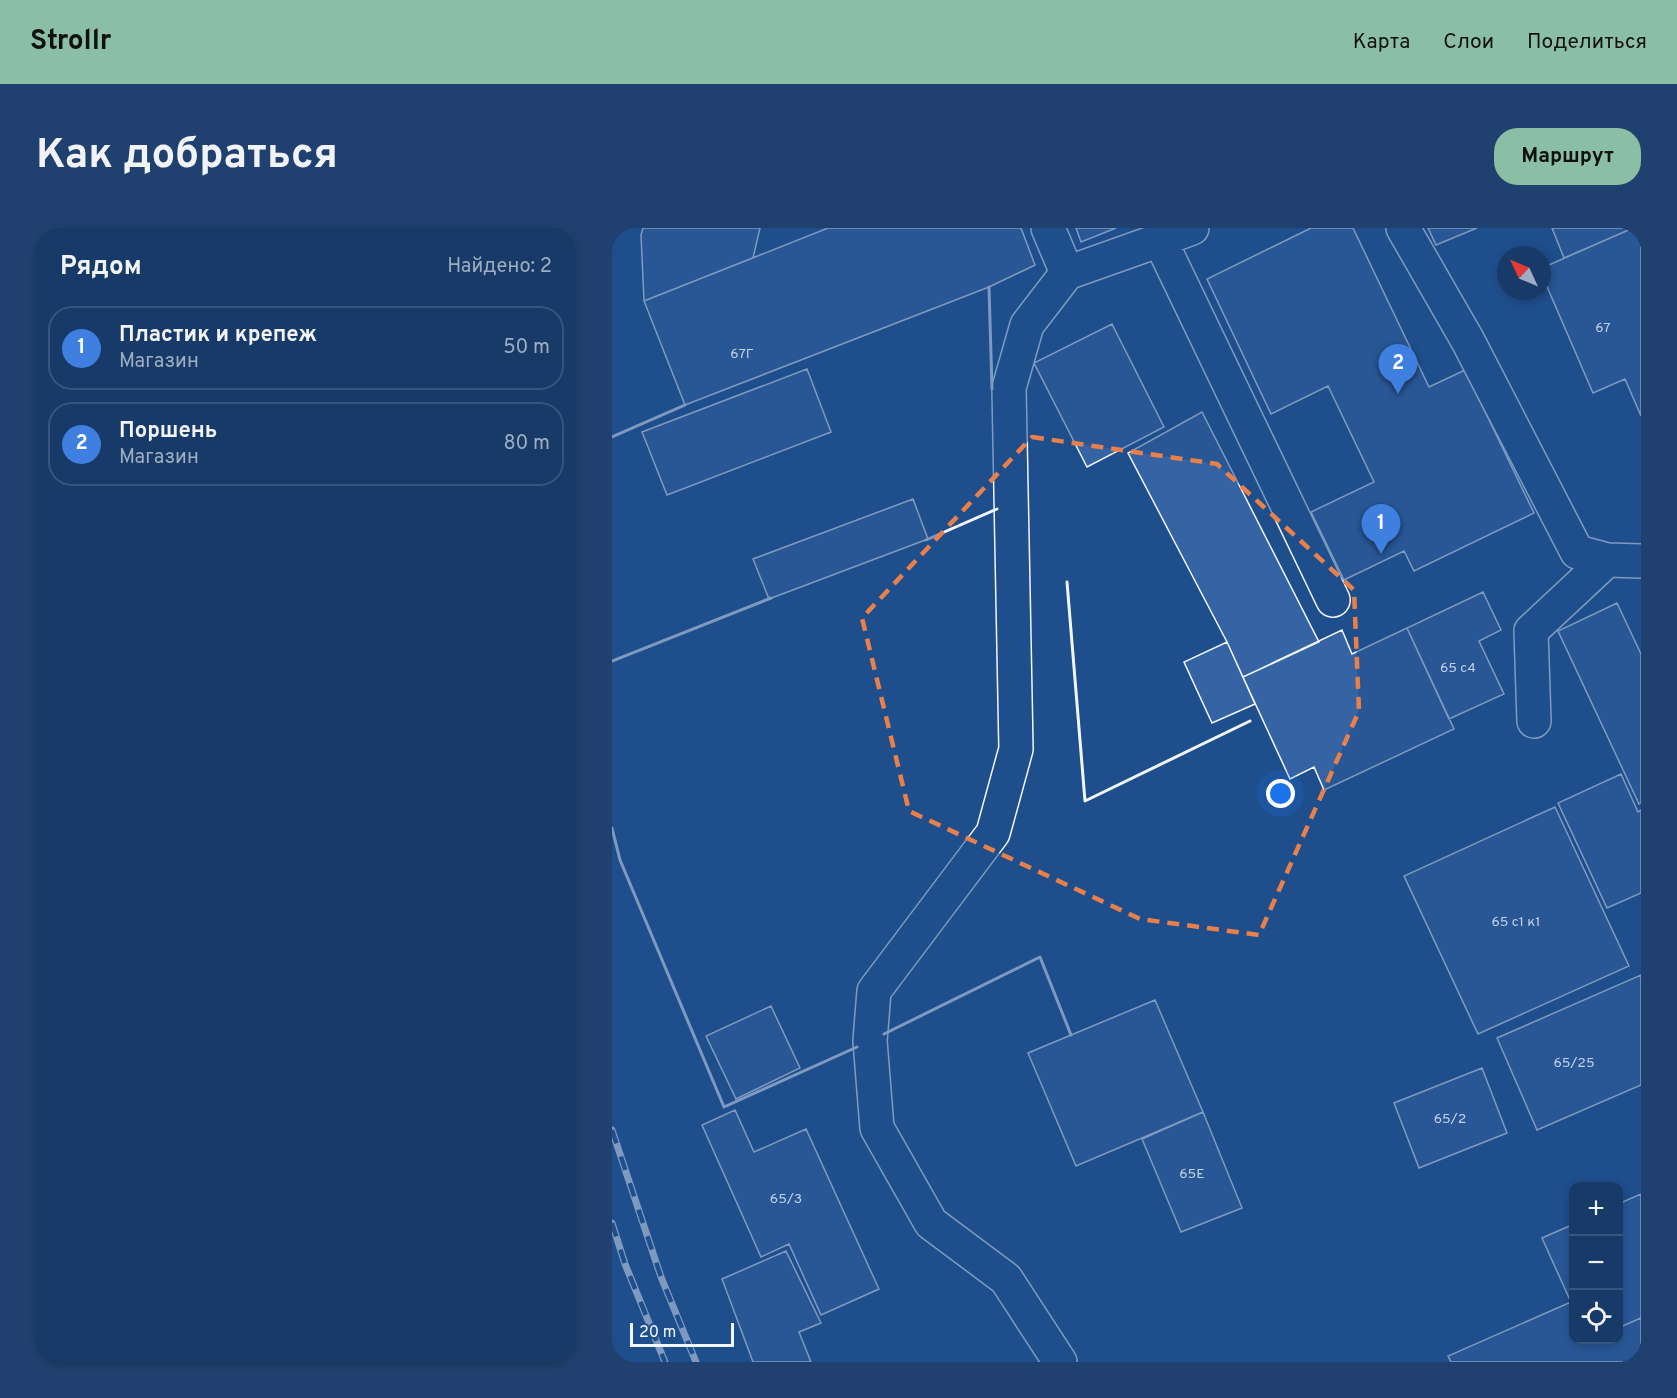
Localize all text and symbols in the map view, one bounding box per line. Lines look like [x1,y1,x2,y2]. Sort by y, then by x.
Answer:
text: Strollr [30,24,112,60]
text: Карта [1353,29,1410,56]
text: Слои [1443,29,1494,56]
text: Поделиться [1527,29,1647,56]
button: Маршрут [1494,128,1641,185]
text: Как добраться [36,130,338,183]
north arrow [1497,246,1551,300]
text: Рядом [60,251,142,284]
text: Найдено: 2 [447,254,552,280]
house number: 67 [1595,320,1611,337]
text: Пластик и крепеж [119,322,317,349]
text: 1 [78,335,86,361]
text: 50 m [503,335,550,361]
pin: 2 [1378,344,1418,394]
house number: 67Г [730,346,754,363]
text: Магазин [119,349,199,375]
text: Поршень [119,418,217,445]
text: 2 [75,431,88,457]
text: 80 m [504,431,550,457]
text: Магазин [119,445,199,471]
pin: 1 [1362,504,1400,554]
house number: 65 с4 [1440,660,1476,677]
your location [1266,779,1295,808]
house number: 65 с1 к1 [1491,914,1541,931]
house number: 65/25 [1553,1055,1595,1072]
house number: 65/2 [1434,1111,1466,1128]
house number: 65Е [1179,1166,1205,1183]
map controls [1569,1182,1623,1344]
button: + [1569,1182,1623,1236]
house number: 65/3 [770,1191,802,1208]
button: − [1569,1236,1623,1290]
button: locate [1569,1290,1623,1344]
scale bar [630,1320,734,1348]
text: 20 m [639,1323,676,1343]

